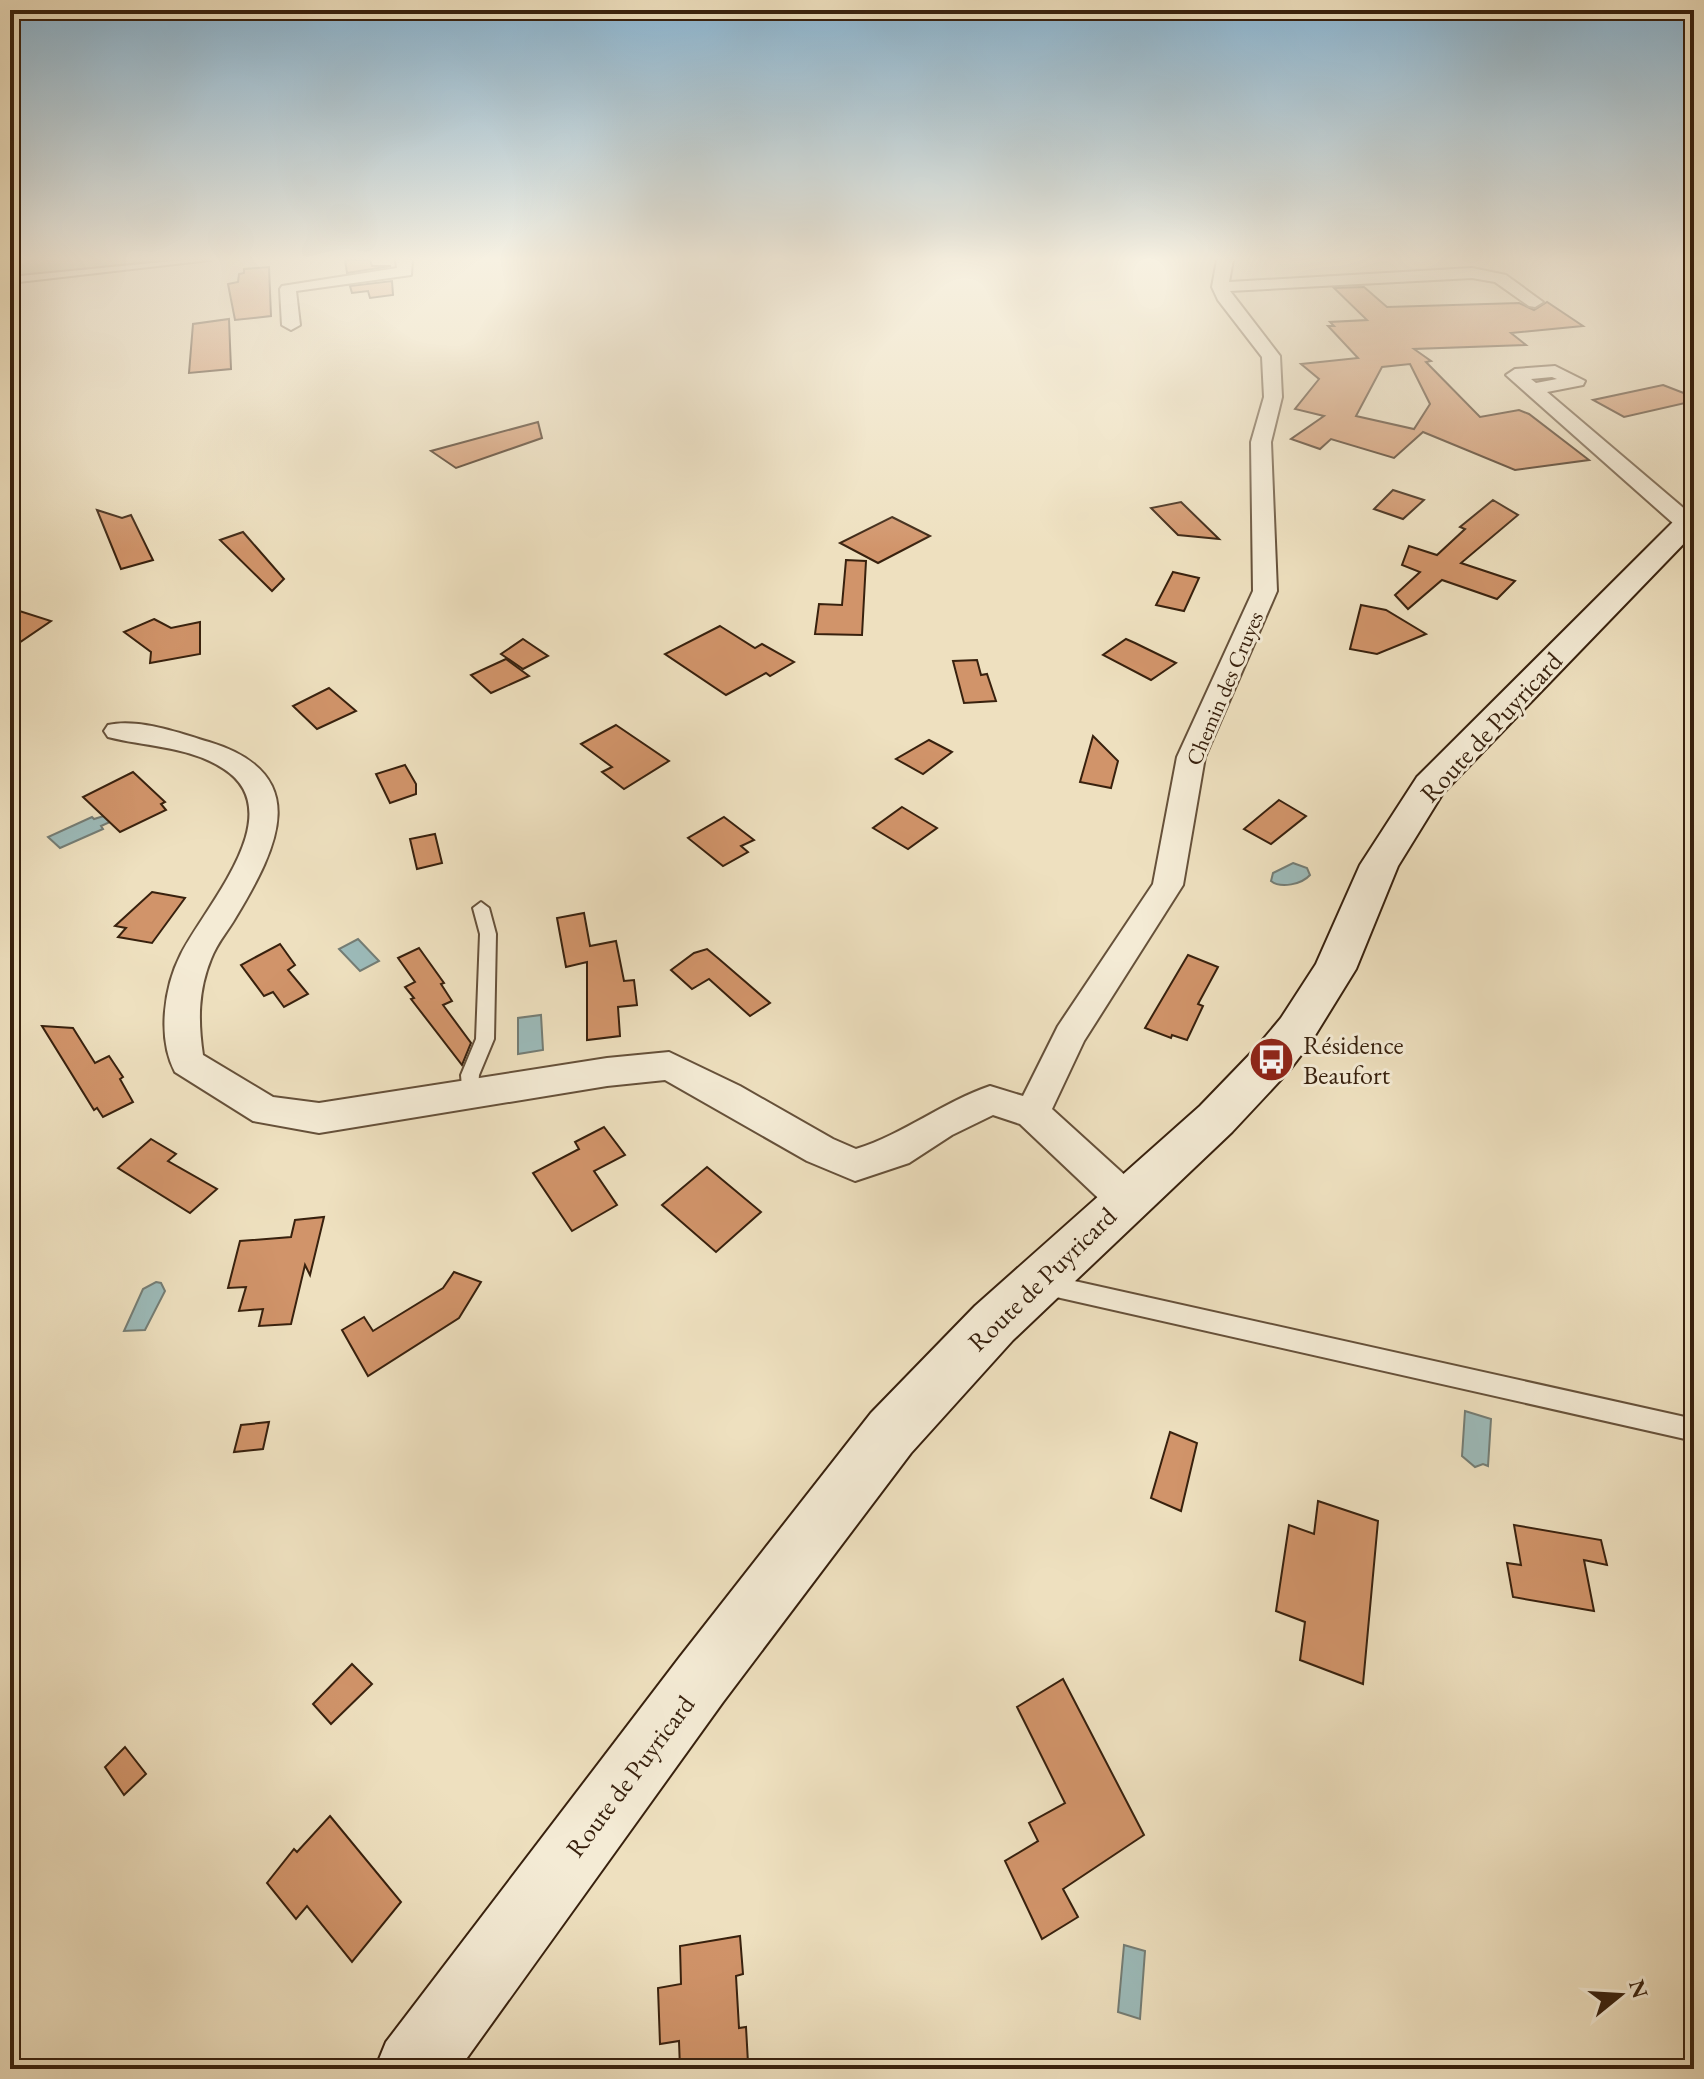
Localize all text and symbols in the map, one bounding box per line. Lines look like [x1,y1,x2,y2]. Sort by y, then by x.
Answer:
street label: Chemin des Cruyes [1179,607,1270,770]
street label: Route de Puyricard [1412,644,1570,810]
place label: Résidence Beaufort [1303,1028,1404,1092]
bus stop icon: Résidence Beaufort [1248,1036,1296,1084]
street label: Route de Puyricard [960,1199,1124,1359]
street label: Route de Puyricard [558,1688,702,1864]
north arrow [1580,1955,1660,2035]
text: N [1622,1976,1655,2002]

